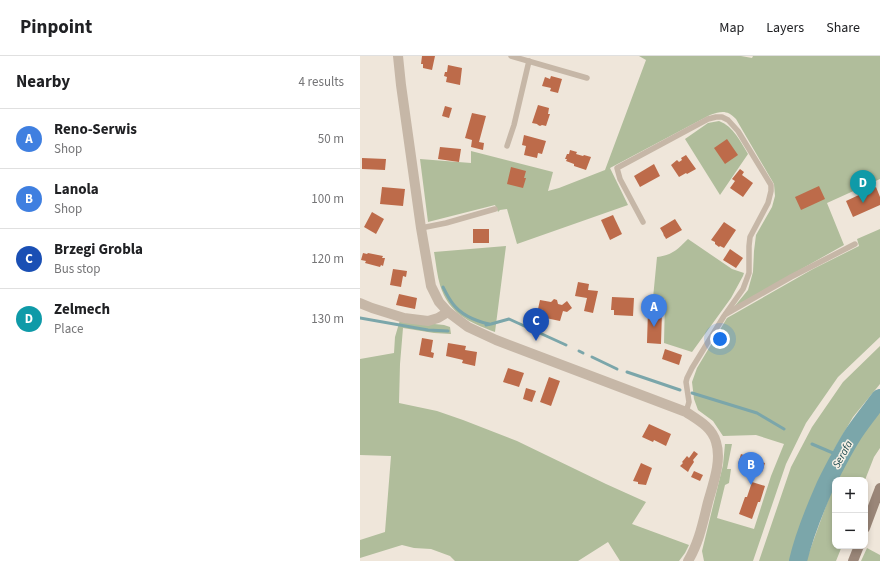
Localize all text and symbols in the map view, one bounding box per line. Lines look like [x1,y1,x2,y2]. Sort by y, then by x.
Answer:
text: Pinpoint [20,14,92,41]
text: Map [719,18,744,38]
text: Layers [766,18,804,38]
text: Share [826,18,860,38]
text: Nearby [16,70,70,94]
text: 4 results [299,73,344,91]
text: Reno-Serwis [54,119,137,140]
text: A [25,130,33,148]
text: 50 m [318,130,344,148]
text: Shop [54,140,82,158]
pin: D [850,170,876,203]
text: Lanola [54,179,99,200]
text: B [25,190,33,208]
text: 100 m [311,190,344,208]
text: Shop [54,200,82,218]
text: Brzegi Grobla [54,239,143,260]
text: C [25,250,33,268]
text: 120 m [311,250,344,268]
text: Bus stop [54,260,100,278]
pin: A [641,294,667,327]
text: Zelmech [54,299,110,320]
pin: C [523,308,549,341]
text: D [25,310,33,328]
text: 130 m [311,310,344,328]
text: Place [54,320,83,338]
your location [710,329,730,349]
water label: Serafa [829,438,856,471]
pin: B [738,452,764,485]
map controls [832,477,868,549]
button: + [832,477,868,513]
button: − [832,513,868,549]

